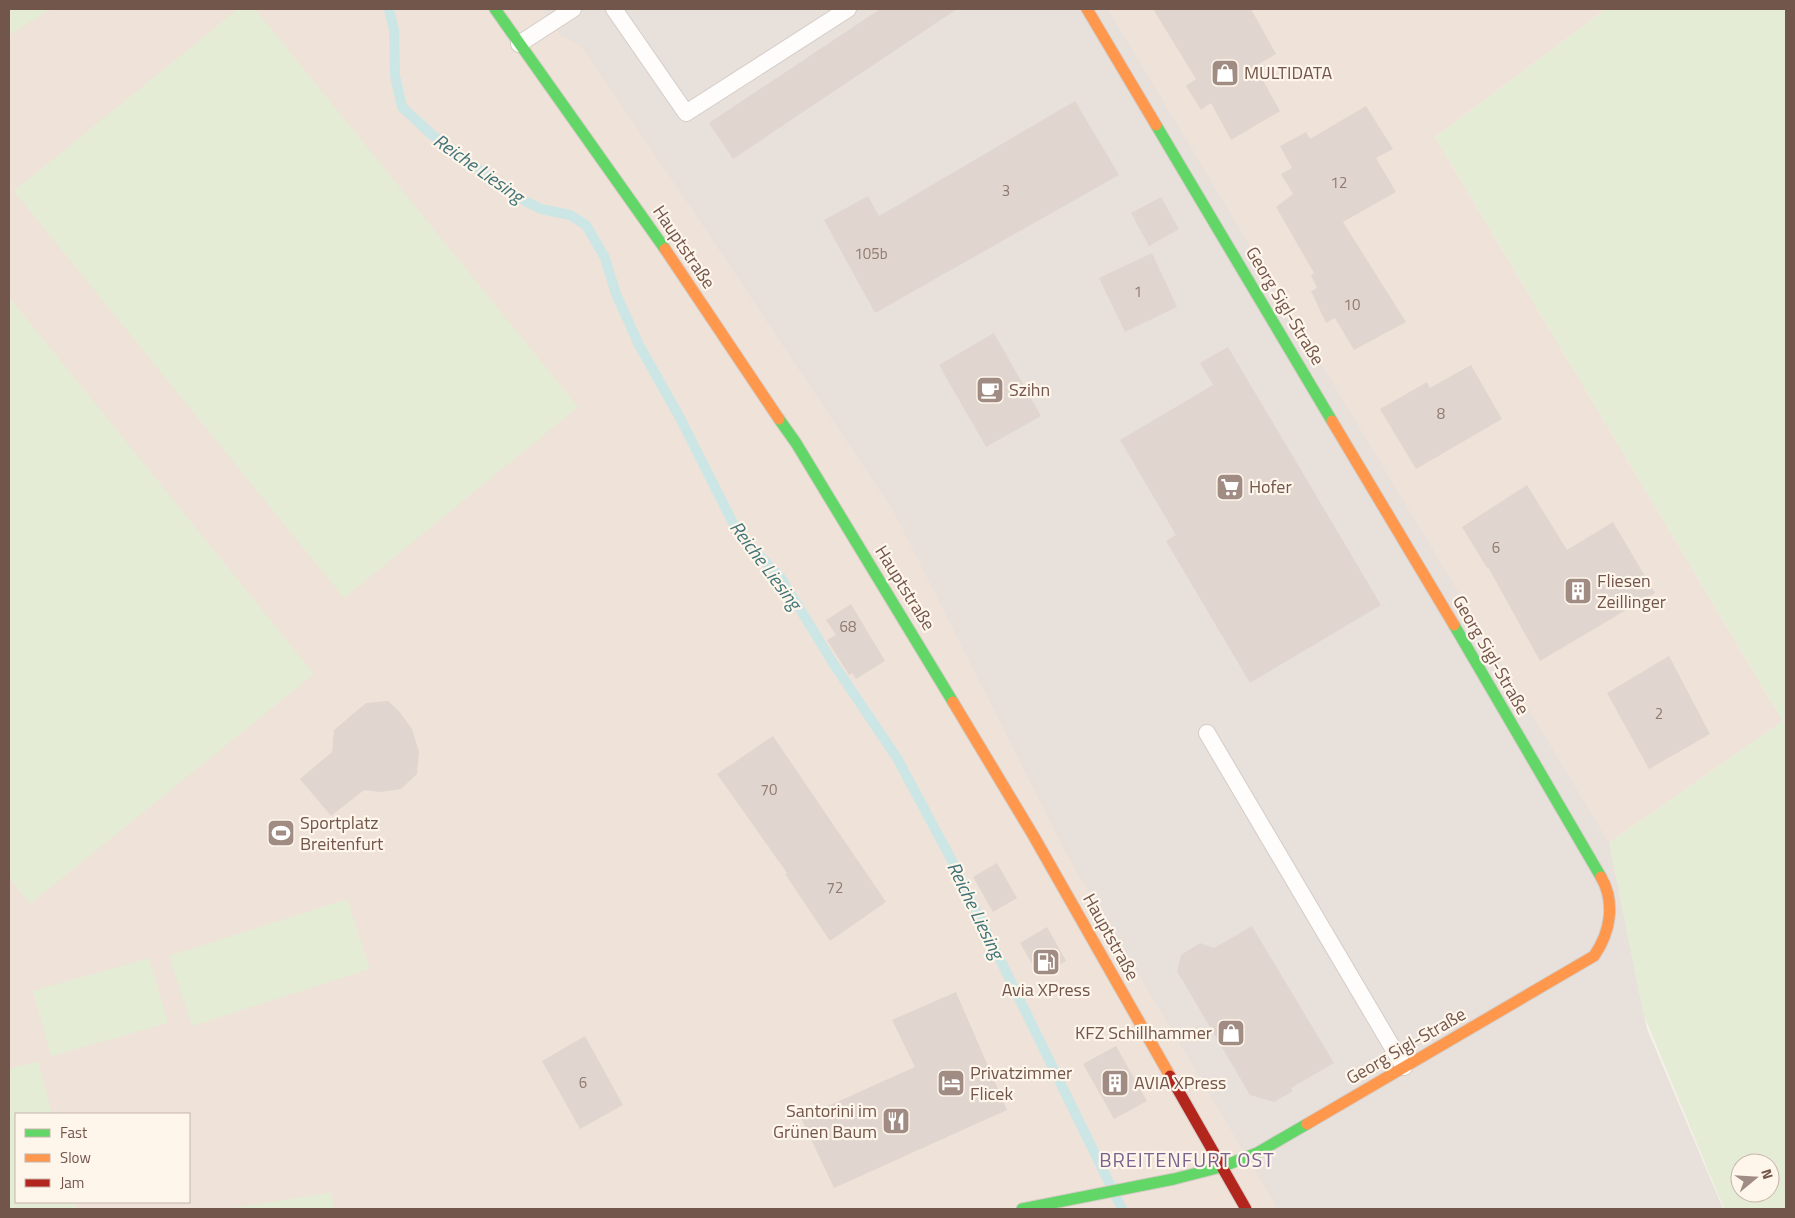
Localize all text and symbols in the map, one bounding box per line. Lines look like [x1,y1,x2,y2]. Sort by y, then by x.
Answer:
shop icon: MULTIDATA [1210,58,1240,88]
place label: MULTIDATA [1244,59,1332,86]
water label: Reiche Liesing [428,126,532,211]
house number: 12 [1331,171,1347,194]
house number: 3 [1002,179,1010,202]
street label: Hauptstraße [646,199,722,294]
street label: Georg Sigl-Straße [1239,241,1332,370]
house number: 105b [854,242,888,265]
house number: 1 [1134,280,1142,303]
house number: 10 [1344,293,1360,316]
cafe icon: Szihn [975,375,1005,405]
place label: Szihn [1009,376,1050,403]
house number: 8 [1437,402,1445,425]
supermarket icon: Hofer [1215,472,1245,502]
place label: Hofer [1249,473,1292,500]
water label: Reiche Liesing [723,514,811,617]
house number: 6 [1492,536,1500,559]
street label: Hauptstraße [869,540,942,636]
place label: Fliesen Zeillinger [1597,567,1666,615]
building icon: Fliesen Zeillinger [1563,576,1593,606]
street label: Georg Sigl-Straße [1446,590,1537,720]
house number: 68 [840,615,856,638]
house number: 2 [1655,702,1663,725]
house number: 70 [761,778,777,801]
place label: Sportplatz Breitenfurt [300,809,384,857]
sports icon: Sportplatz Breitenfurt [266,818,296,848]
water label: Reiche Liesing [940,856,1013,965]
house number: 72 [827,876,843,899]
street label: Hauptstraße [1076,888,1146,985]
fuel station icon: Avia XPress [1031,947,1061,977]
place label: Avia XPress [1002,976,1090,1003]
street label: Georg Sigl-Straße [1341,1000,1471,1091]
shop icon: KFZ Schillhammer [1216,1018,1246,1048]
place label: KFZ Schillhammer [1075,1019,1212,1046]
place label: Privatzimmer Flicek [970,1059,1072,1107]
hotel icon: Privatzimmer Flicek [936,1068,966,1098]
building icon: AVIA XPress [1100,1068,1130,1098]
place label: AVIA XPress [1134,1069,1226,1096]
house number: 6 [579,1071,587,1094]
place label: Santorini im Grünen Baum [773,1097,877,1145]
restaurant icon: Santorini im Grünen Baum [881,1106,911,1136]
legend [15,1113,190,1203]
text: Fast [60,1121,88,1144]
district label: BREITENFURT OST [1099,1144,1275,1175]
text: Slow [60,1146,91,1169]
north arrow [1730,1153,1780,1203]
text: N [1756,1166,1779,1182]
text: Jam [60,1171,84,1194]

